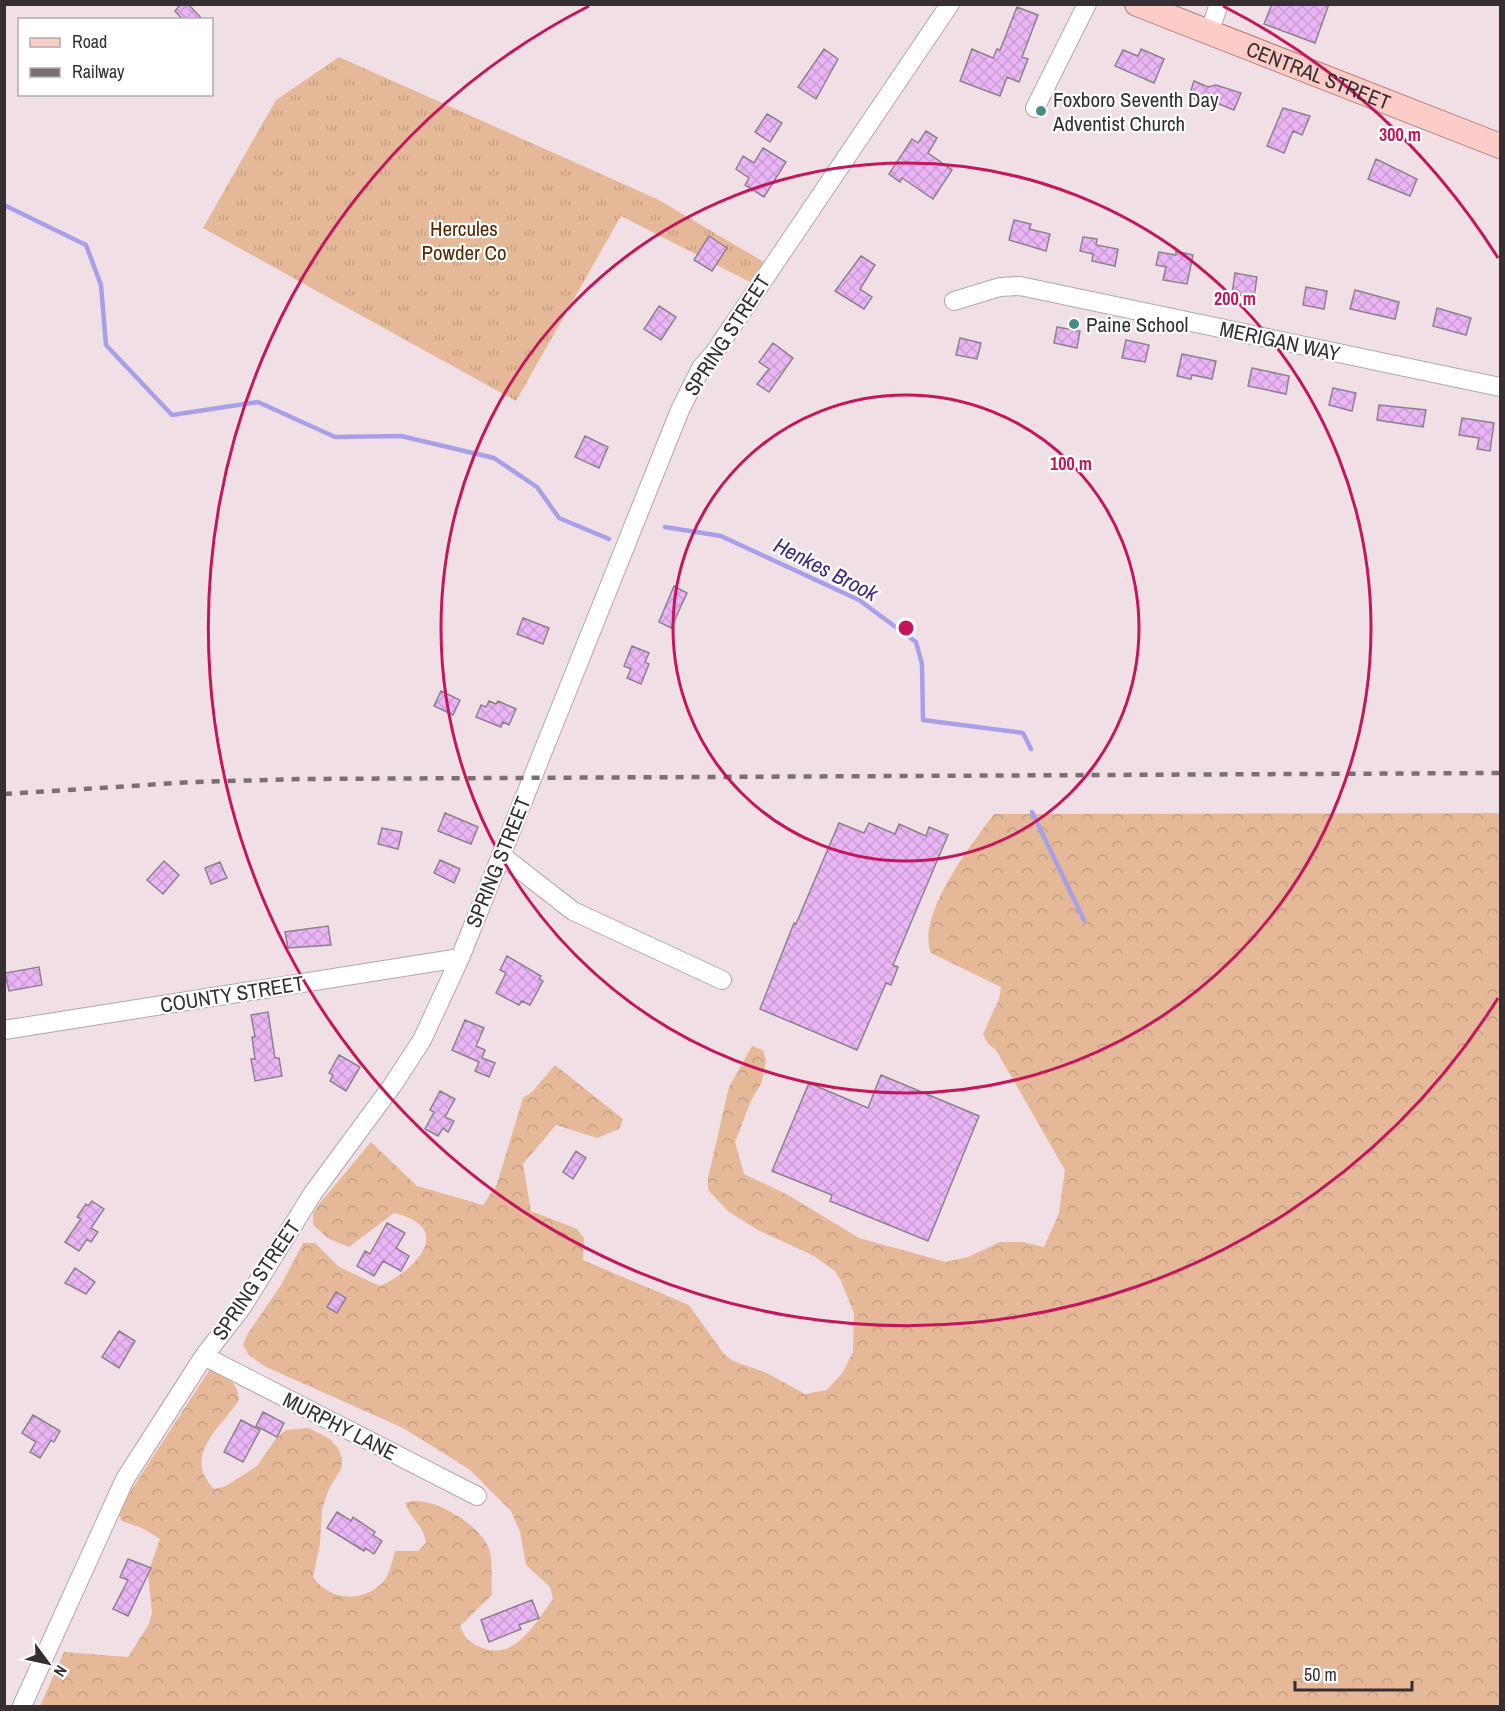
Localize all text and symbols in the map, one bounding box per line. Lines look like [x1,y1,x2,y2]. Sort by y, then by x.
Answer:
legend [18,18,213,96]
text: Road [72,29,107,54]
street label: CENTRAL STREET [1242,34,1395,117]
text: Railway [72,59,125,84]
place label: Foxboro Seventh Day Adventist Church [1052,85,1219,138]
marker: Foxboro Seventh Day Adventist Church [1034,104,1048,118]
text: 300 m [1379,122,1421,147]
park label: Hercules Powder Co [421,214,507,267]
street label: SPRING STREET [677,269,777,401]
text: 200 m [1214,286,1256,311]
place label: Paine School [1086,310,1188,339]
street label: MERIGAN WAY [1217,314,1343,368]
marker: Paine School [1067,317,1081,331]
text: 100 m [1050,451,1092,476]
water label: Henkes Brook [769,530,884,609]
centre of rings [896,618,916,638]
street label: SPRING STREET [459,792,538,932]
street label: COUNTY STREET [158,968,306,1020]
street label: SPRING STREET [205,1214,307,1346]
street label: MURPHY LANE [278,1385,402,1467]
north arrow [18,1633,78,1693]
scale bar [1295,1654,1412,1692]
text: N [49,1661,72,1681]
text: 50 m [1304,1662,1337,1687]

